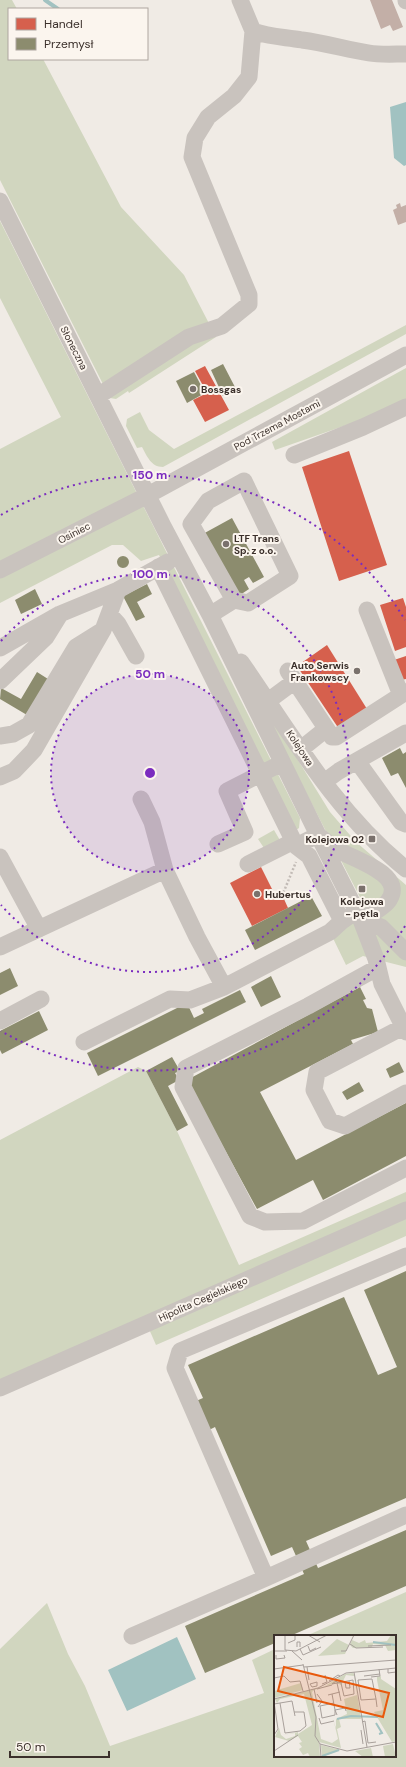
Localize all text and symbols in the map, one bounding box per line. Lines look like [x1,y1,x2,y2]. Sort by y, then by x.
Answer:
legend [8,8,148,60]
text: Handel [44,16,83,32]
text: Przemysł [44,36,94,52]
street label: Słoneczna [58,324,90,372]
place label: Bossgas [201,383,241,396]
marker: Bossgas [188,384,198,394]
street label: Pod Trzema Mostami [231,397,323,453]
text: 150 m [133,467,167,483]
street label: Osiniec [56,519,93,547]
place label: LTF Trans Sp. z o.o. [234,532,279,557]
marker: LTF Trans Sp. z o.o. [221,539,231,549]
text: 100 m [132,566,168,582]
place label: Auto Serwis Frankowscy [290,659,349,684]
text: 50 m [135,666,165,682]
marker: Auto Serwis Frankowscy [352,666,362,676]
street label: Kolejowa [283,728,317,768]
centre of rings [143,766,157,780]
place label: Kolejowa 02 [306,833,364,846]
marker: Kolejowa 02 [367,834,377,844]
marker: Kolejowa - pętla [357,884,367,894]
place label: Hubertus [265,888,311,901]
marker: Hubertus [252,889,262,899]
place label: Kolejowa - pętla [340,895,384,920]
street label: Hipolita Cegielskiego [156,1273,250,1324]
inset map [274,1635,396,1757]
scale bar [10,1733,109,1759]
text: 50 m [16,1739,45,1755]

